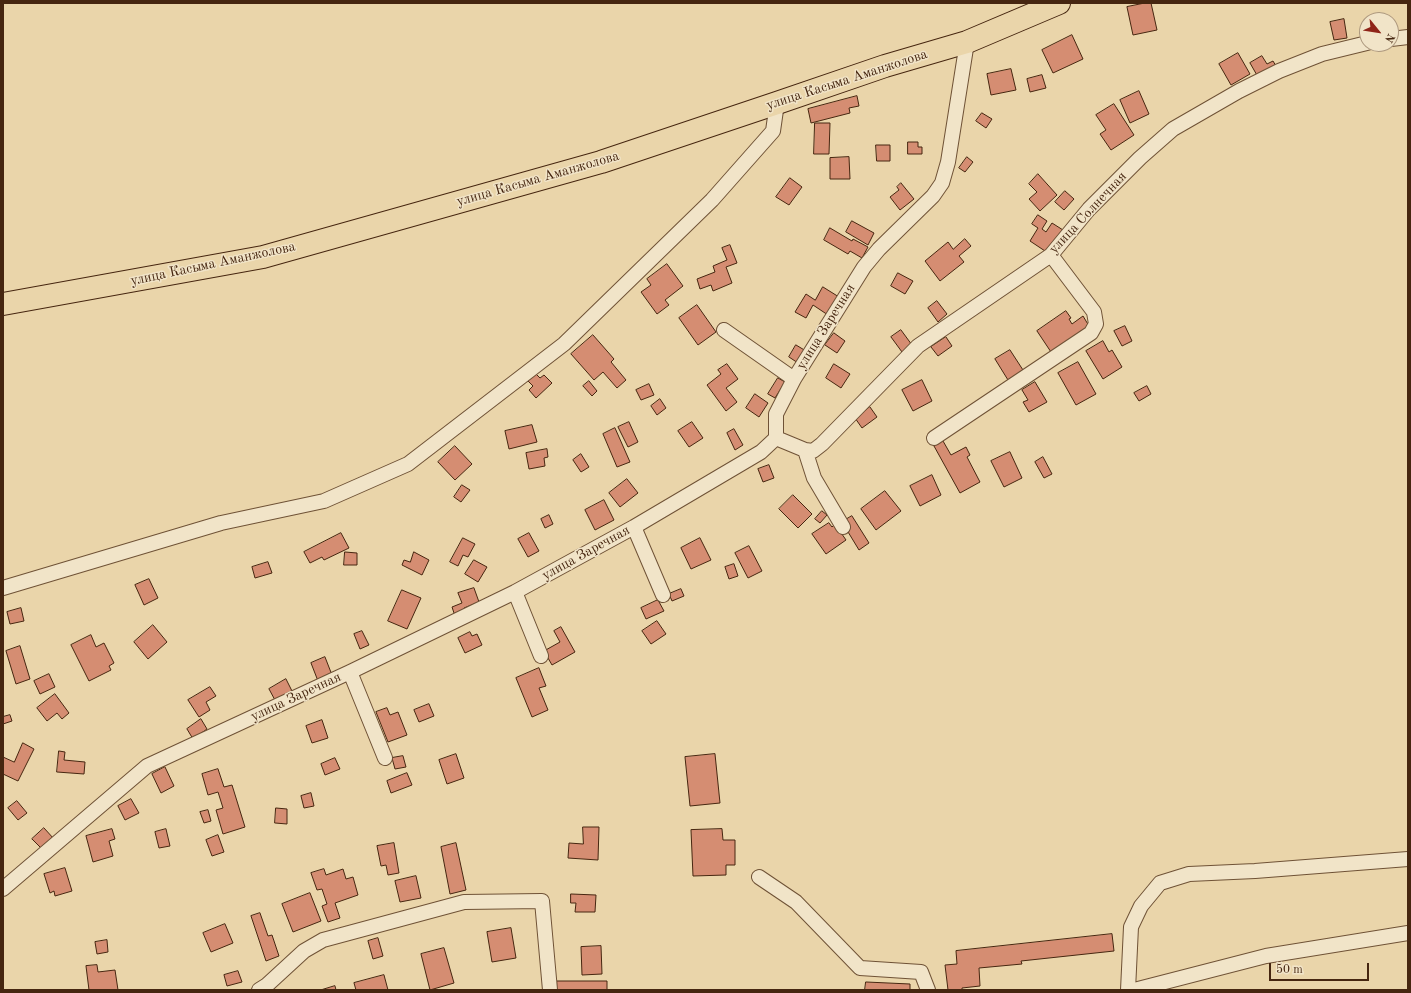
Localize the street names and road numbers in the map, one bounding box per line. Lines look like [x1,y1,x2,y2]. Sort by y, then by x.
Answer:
street label: улица Касыма Аманжолова [764,46,930,114]
street label: улица Касыма Аманжолова [455,148,621,210]
street label: улица Солнечная [1046,168,1130,258]
street label: улица Касыма Аманжолова [129,238,297,290]
street label: улица Заречная [793,281,859,373]
street label: улица Заречная [539,522,633,584]
street label: улица Заречная [248,669,344,725]

